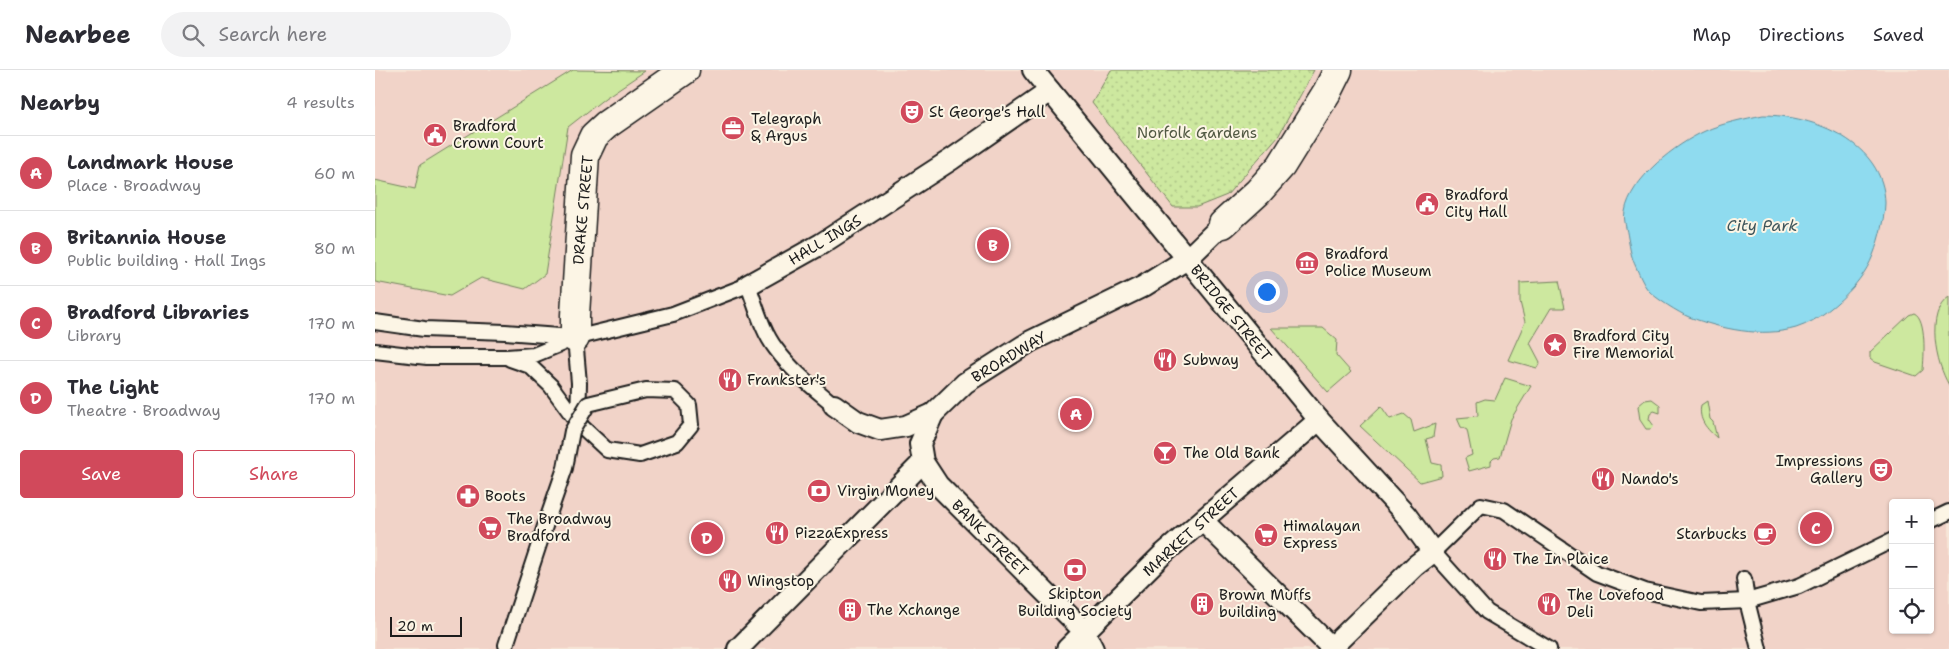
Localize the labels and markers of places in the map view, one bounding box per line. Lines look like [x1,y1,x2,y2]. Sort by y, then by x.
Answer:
theatre icon: St George's Hall [899,99,925,125]
place label: St George's Hall [929,102,1046,122]
place label: Telegraph & Argus [751,109,822,146]
office icon: Telegraph & Argus [720,115,746,141]
place label: Bradford Crown Court [453,116,544,153]
public building icon: Bradford Crown Court [422,122,448,148]
place label: Bradford City Hall [1445,185,1509,222]
public building icon: Bradford City Hall [1414,191,1440,217]
pin: B [977,226,1009,264]
place label: Bradford Police Museum [1325,244,1431,281]
museum icon: Bradford Police Museum [1294,250,1320,276]
place label: Bradford City Fire Memorial [1573,326,1674,363]
place icon: Bradford City Fire Memorial [1542,332,1568,358]
restaurant icon: Subway [1152,347,1178,373]
place label: Subway [1183,350,1239,370]
restaurant icon: Frankster's [717,367,743,393]
place label: Frankster's [747,370,826,390]
pin: A [1060,395,1092,433]
bar icon: The Old Bank [1152,440,1178,466]
place label: The Old Bank [1183,443,1280,463]
place label: Impressions Gallery [1776,451,1863,488]
theatre icon: Impressions Gallery [1868,457,1894,483]
restaurant icon: Nando's [1590,466,1616,492]
place label: Nando's [1621,469,1679,489]
bank icon: Virgin Money [806,478,832,504]
place label: Virgin Money [837,481,934,501]
pharmacy icon: Boots [455,483,481,509]
place label: Boots [485,486,526,506]
place label: The Broadway Bradford [507,509,612,546]
pin: C [1800,509,1832,547]
supermarket icon: The Broadway Bradford [477,515,503,541]
place label: Himalayan Express [1283,516,1361,553]
pin: D [691,519,723,557]
restaurant icon: PizzaExpress [764,520,790,546]
cafe icon: Starbucks [1752,521,1778,547]
supermarket icon: Himalayan Express [1253,522,1279,548]
place label: PizzaExpress [795,523,888,543]
place label: Starbucks [1676,524,1747,544]
restaurant icon: The In Plaice [1482,546,1508,572]
place label: The In Plaice [1513,549,1609,569]
bank icon: Skipton Building Society [1062,557,1088,583]
restaurant icon: Wingstop [717,568,743,594]
place label: Wingstop [747,571,814,591]
place label: Skipton Building Society [1018,584,1132,621]
place label: Brown Muffs building [1219,585,1311,622]
place label: The Lovefood Deli [1567,585,1664,622]
building icon: Brown Muffs building [1189,591,1215,617]
restaurant icon: The Lovefood Deli [1536,591,1562,617]
building icon: The Xchange [837,597,863,623]
place label: The Xchange [867,600,960,620]

